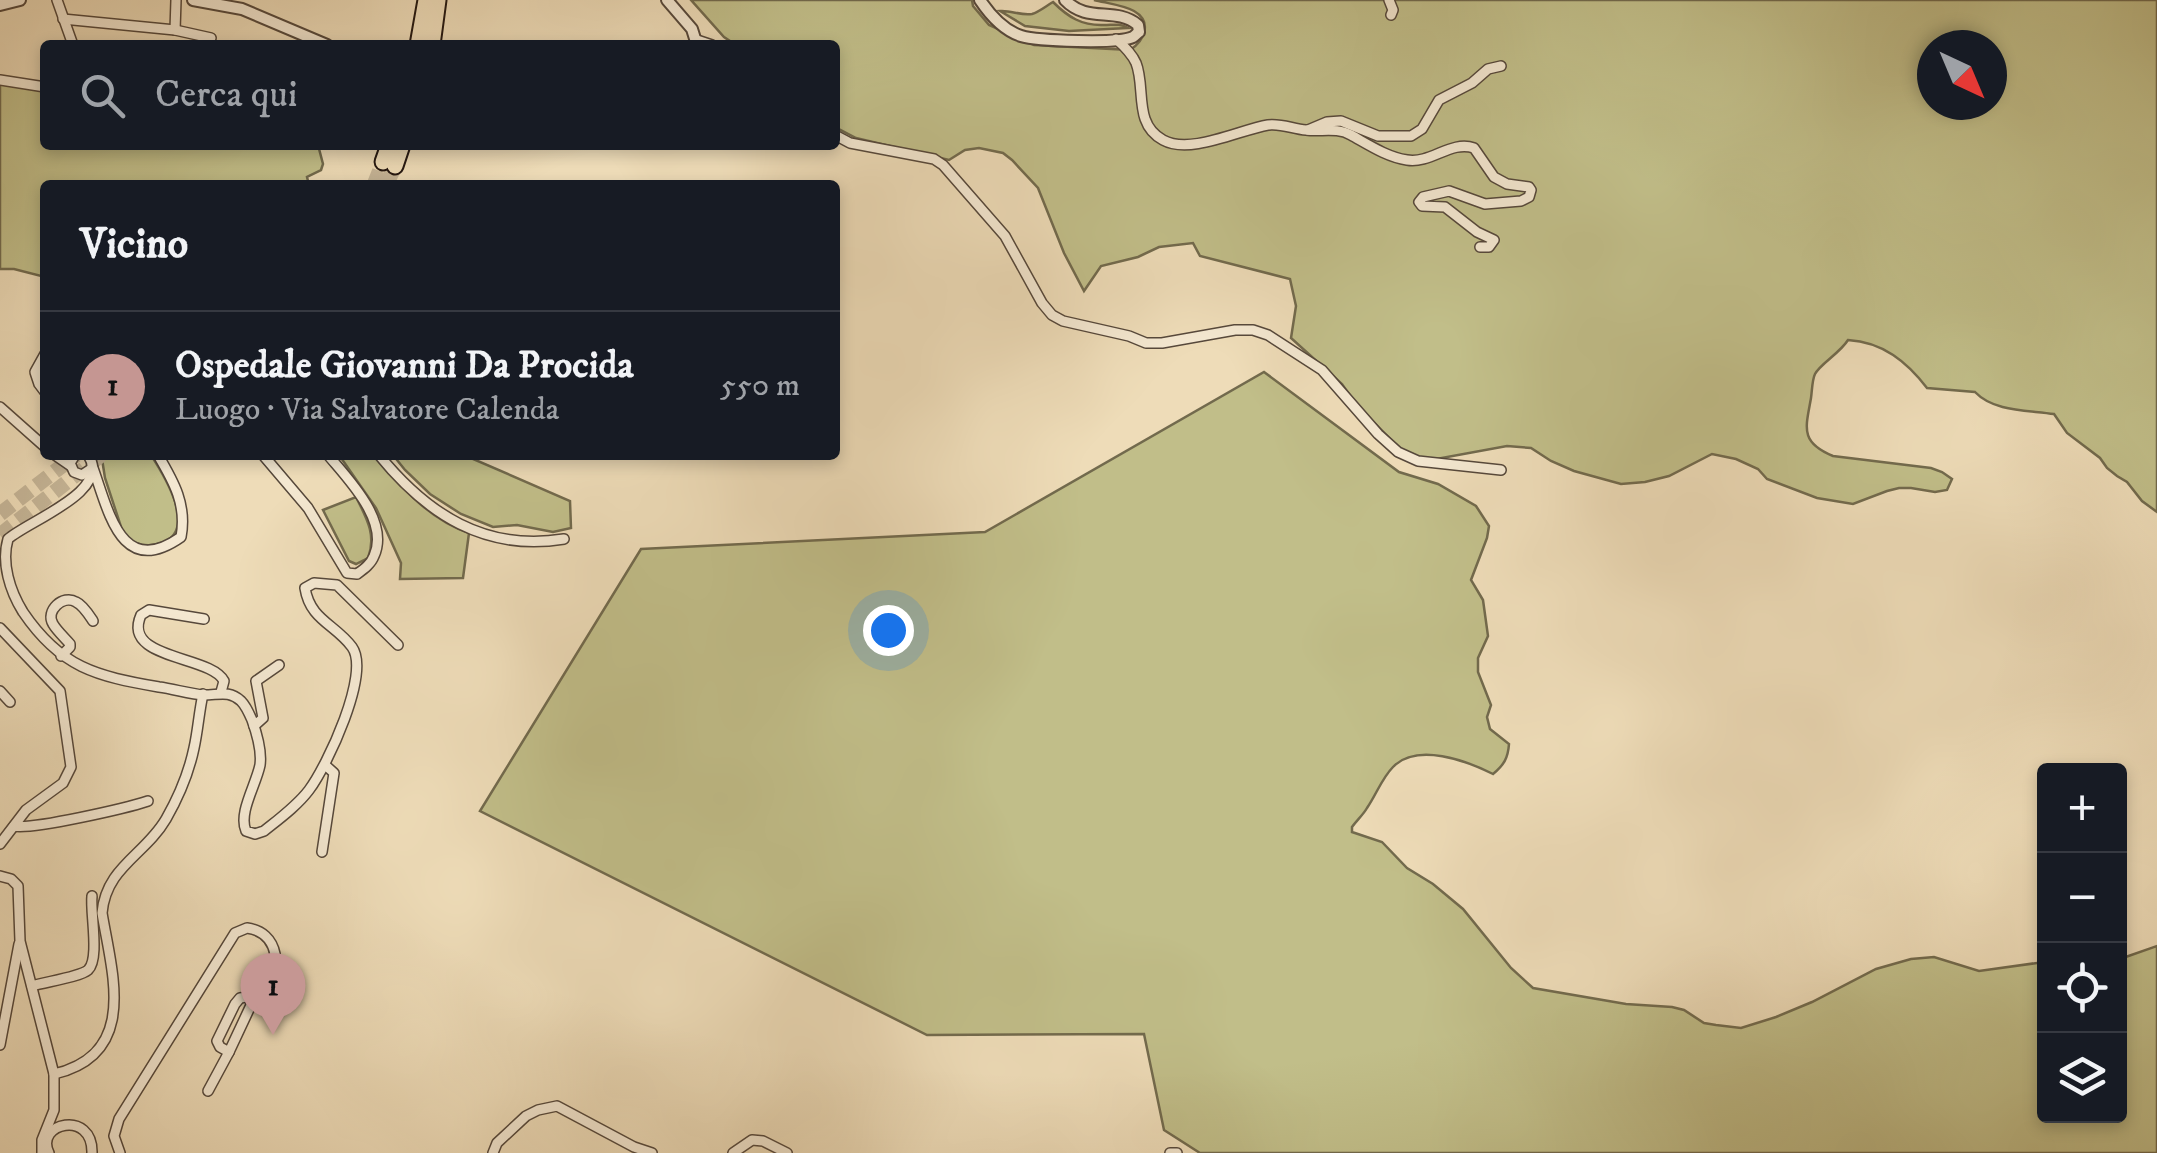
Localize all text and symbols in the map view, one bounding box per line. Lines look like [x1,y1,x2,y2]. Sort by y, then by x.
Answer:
north arrow [1917,30,2007,120]
search box [40,40,840,150]
icon: search [75,68,130,123]
text: Cerca qui [155,71,298,119]
text: Vicino [80,219,188,271]
text: Ospedale Giovanni Da Procida [175,342,634,390]
text: 1 [107,366,118,406]
text: 550 m [720,366,800,406]
text: Luogo · Via Salvatore Calenda [175,390,559,430]
your location [863,605,914,656]
map controls [2037,763,2127,1123]
button: + [2037,763,2127,853]
button: − [2037,853,2127,943]
button: locate [2037,943,2127,1033]
pin: 1 [240,952,306,1035]
button: layers [2037,1033,2127,1123]

